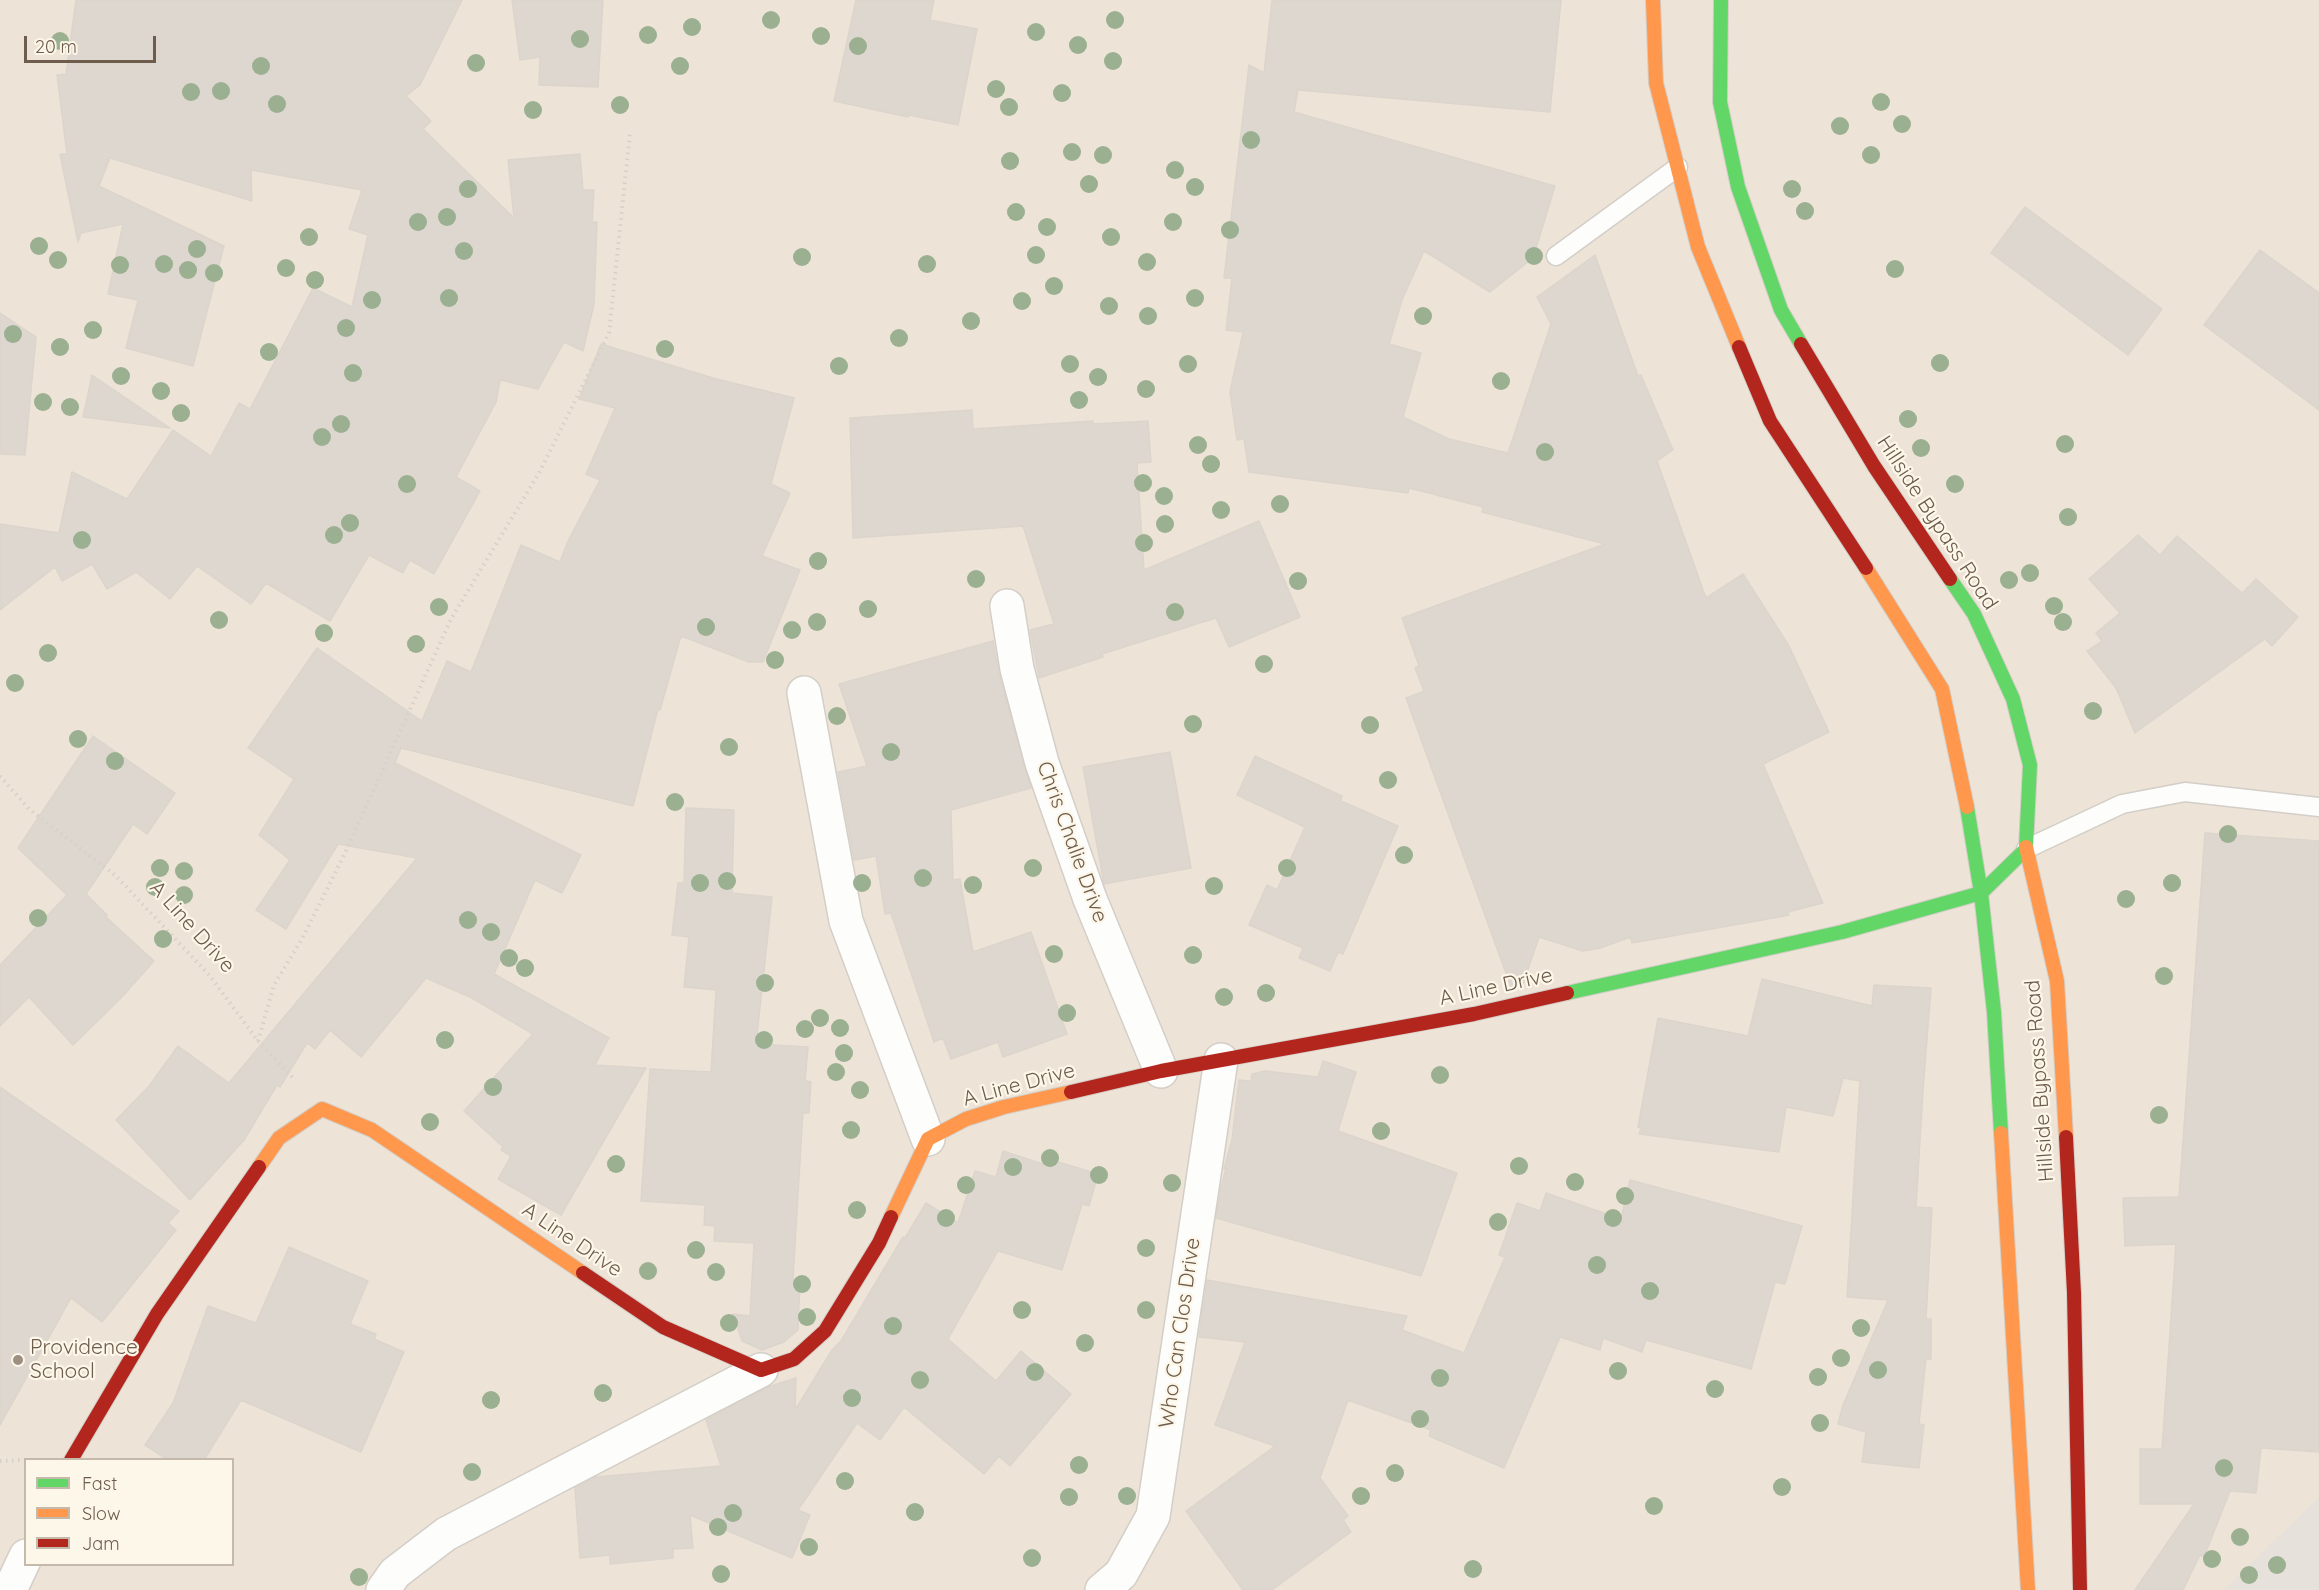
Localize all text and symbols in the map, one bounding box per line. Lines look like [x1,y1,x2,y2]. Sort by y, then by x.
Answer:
scale bar [27,24,159,62]
text: 20 m [35,35,77,58]
street label: Hillside Bypass Road [1871,431,2003,615]
street label: Chris Chalie Drive [1031,758,1113,926]
street label: A Line Drive [144,876,240,978]
street label: A Line Drive [1437,963,1555,1011]
street label: Hillside Bypass Road [2020,979,2060,1183]
street label: A Line Drive [960,1058,1078,1112]
street label: A Line Drive [517,1197,627,1283]
street label: Who Can Clos Drive [1154,1236,1206,1430]
place label: Providence School [30,1335,138,1385]
marker: Providence School [11,1353,25,1367]
legend [24,1458,234,1566]
text: Fast [82,1472,117,1495]
text: Slow [82,1502,120,1525]
text: Jam [82,1532,120,1555]

